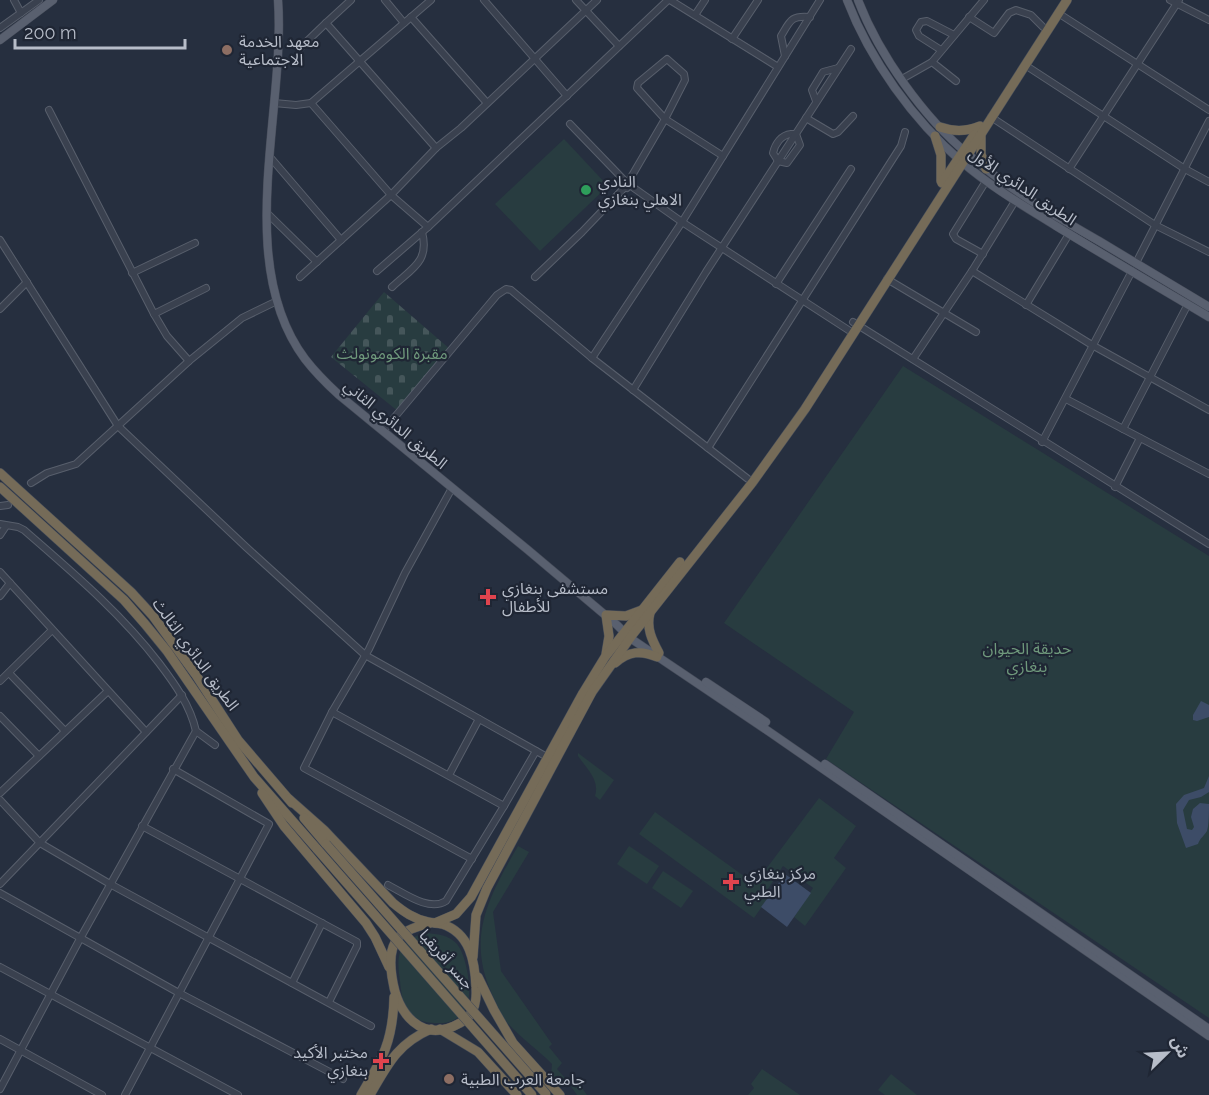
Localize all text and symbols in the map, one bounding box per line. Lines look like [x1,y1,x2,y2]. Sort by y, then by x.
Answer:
scale bar [15,12,184,50]
text: 200 m [24,22,77,43]
place label: معهد الخدمة الاجتماعية [239,32,319,69]
marker: معهد الخدمة الاجتماعية [220,43,234,57]
street label: الطريق الدائري الأول [964,143,1080,232]
place label: النادي الاهلي بنغازي [598,172,682,212]
marker: النادي الاهلي بنغازي [579,183,593,197]
park label: مقبرة الكومونولث [336,344,448,363]
street label: الطريق الدائري الثاني [338,376,451,475]
place label: مستشفى بنغازي للأطفال [502,579,608,617]
marker: مستشفى بنغازي للأطفال [479,588,497,606]
street label: الطريق الدائري الثالث [146,594,243,716]
park label: حديقة الحيوان بنغازي [983,639,1071,679]
place label: مركز بنغازي الطبي [744,864,816,904]
marker: مركز بنغازي الطبي [722,873,740,891]
street label: جسر أفريقيا [415,925,478,993]
north arrow [1137,1023,1197,1083]
text: ش [1167,1033,1193,1061]
place label: مختبر الأكيد بنغازي [293,1043,368,1083]
marker: مختبر الأكيد بنغازي [372,1052,390,1070]
place label: جامعة العرب الطبية [461,1070,585,1089]
marker: جامعة العرب الطبية [442,1072,456,1086]

